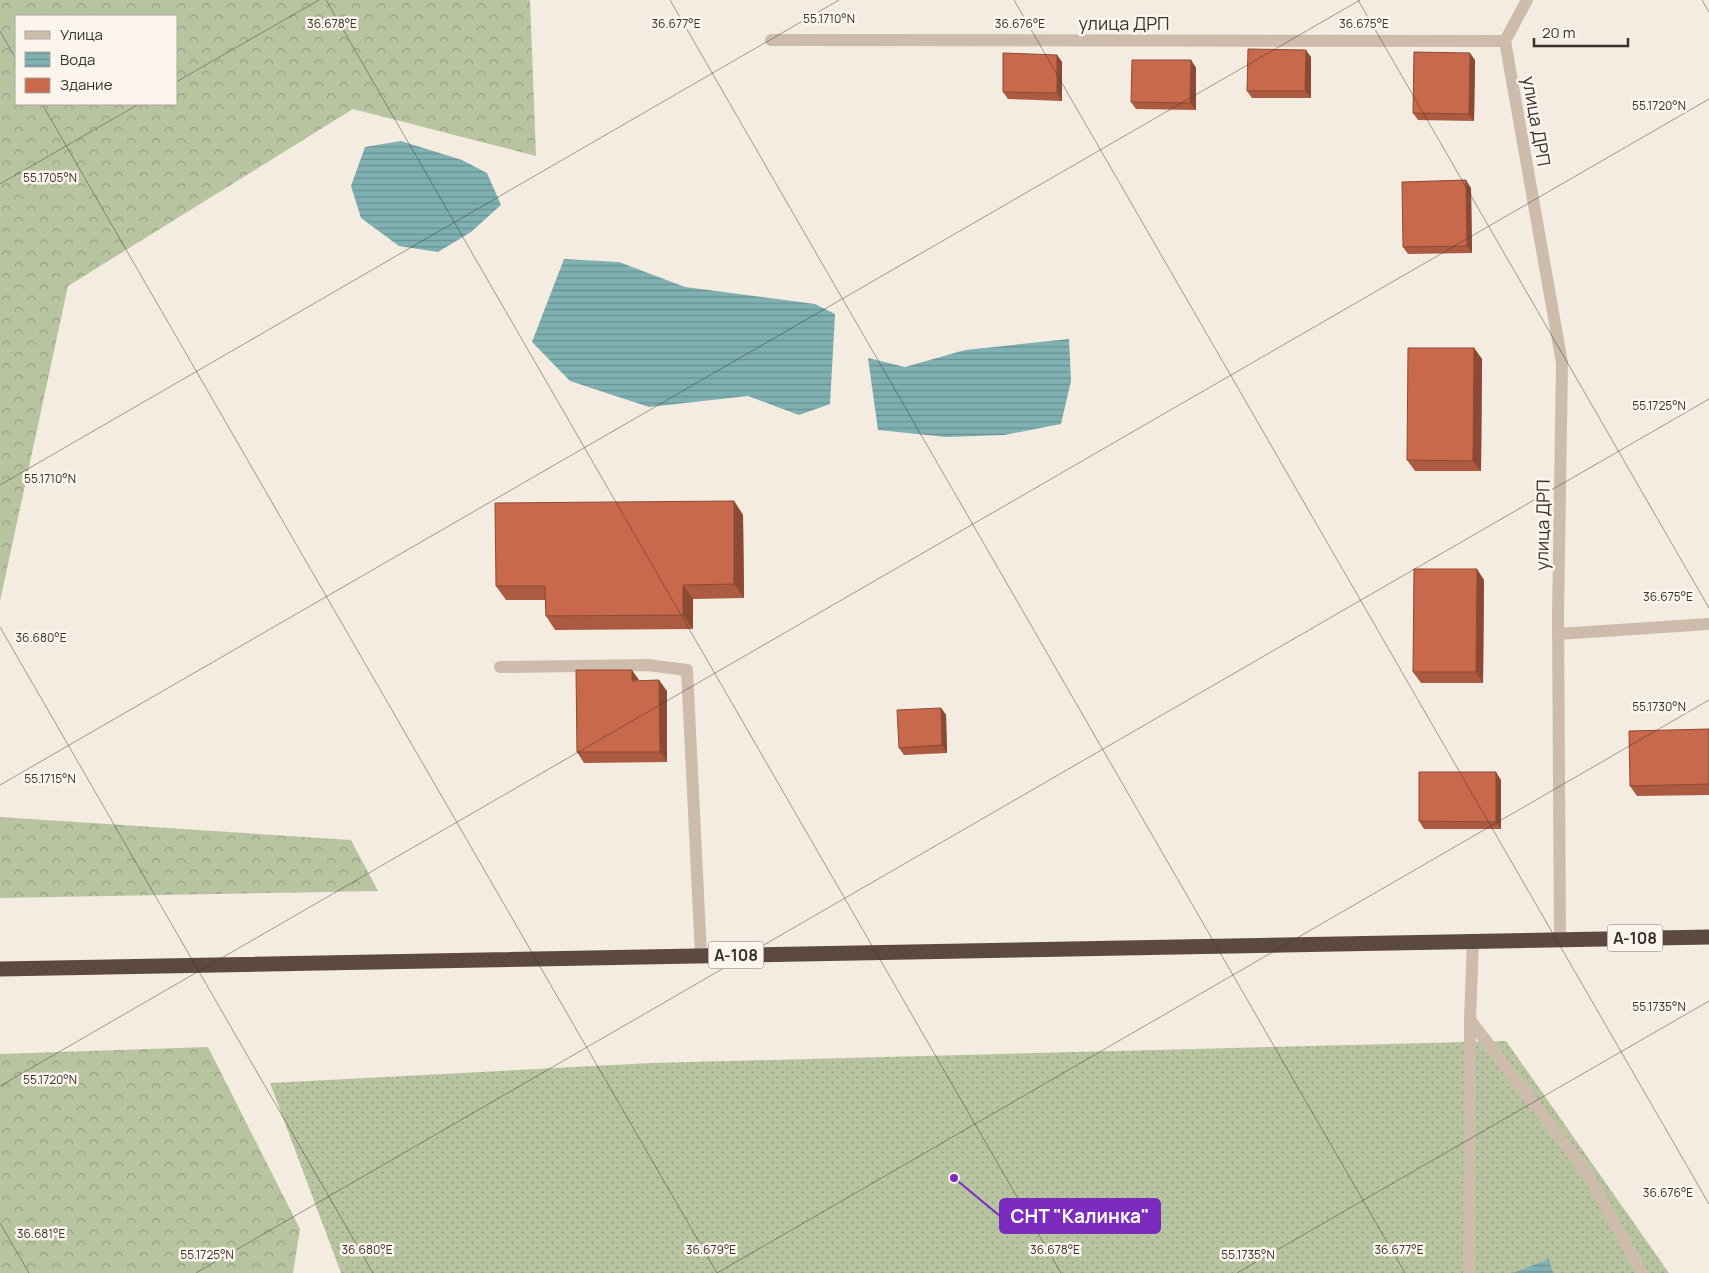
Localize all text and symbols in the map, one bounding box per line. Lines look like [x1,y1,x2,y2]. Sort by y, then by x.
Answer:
text: 55.1710°N [803,10,855,27]
street label: улица ДРП [1078,11,1170,35]
legend [15,15,178,105]
text: 36.678°E [307,15,357,32]
text: 36.677°E [651,15,701,32]
text: 36.676°E [995,15,1045,32]
text: 36.675°E [1339,15,1389,32]
scale bar [1534,15,1628,47]
text: 20 m [1542,22,1575,43]
text: Улица [60,24,103,45]
text: Вода [60,49,95,70]
text: Здание [60,74,113,95]
street label: улица ДРП [1517,74,1557,168]
text: 55.1720°N [1632,97,1686,114]
text: 55.1705°N [23,169,77,186]
text: 55.1725°N [1632,397,1686,414]
text: 55.1710°N [24,470,76,487]
street label: улица ДРП [1529,479,1555,571]
text: 36.675°E [1643,588,1693,605]
text: 36.680°E [15,629,67,646]
text: 55.1730°N [1632,698,1686,715]
text: 55.1715°N [24,770,76,787]
road number: А-108 [1608,924,1662,951]
road number: А-108 [708,942,764,968]
text: 55.1735°N [1632,998,1686,1015]
text: 55.1720°N [23,1071,77,1088]
text: 36.676°E [1643,1184,1693,1201]
callout: СНТ "Калинка" [1000,1199,1160,1233]
text: СНТ "Калинка" [1010,1203,1150,1229]
text: 36.681°E [17,1225,65,1242]
text: 36.680°E [341,1241,393,1258]
text: 36.679°E [686,1241,736,1258]
text: 36.678°E [1030,1241,1080,1258]
text: 36.677°E [1374,1241,1424,1258]
text: 55.1725°N [180,1246,234,1263]
text: 55.1735°N [1221,1246,1275,1263]

